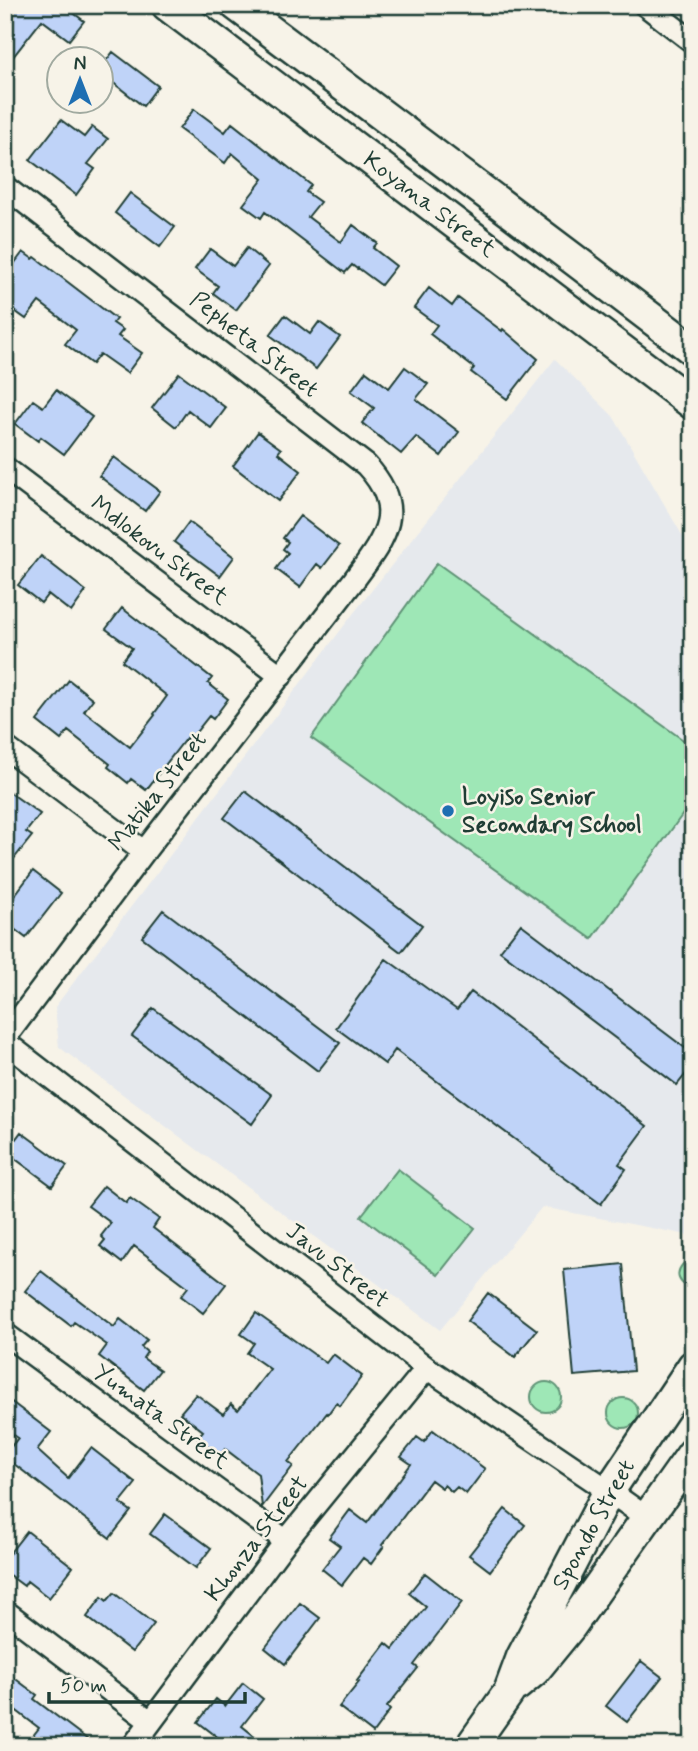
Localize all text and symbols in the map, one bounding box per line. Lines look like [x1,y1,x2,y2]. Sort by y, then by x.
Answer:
north arrow [46,46,116,116]
text: N [74,52,86,77]
street label: Koyana Street [356,145,502,265]
street label: Pepheta Street [183,285,325,405]
street label: Mdlokovu Street [84,489,234,613]
street label: Matika Street [102,726,214,858]
place label: Loyiso Senior Secondary School [462,782,642,841]
marker: Loyiso Senior Secondary School [440,803,456,819]
street label: Javu Street [279,1216,395,1316]
street label: Yumata Street [87,1357,235,1477]
street label: Spondo Street [545,1454,643,1596]
street label: Khonza Street [198,1470,316,1608]
scale bar [49,1660,245,1704]
text: 50 m [60,1672,107,1700]

